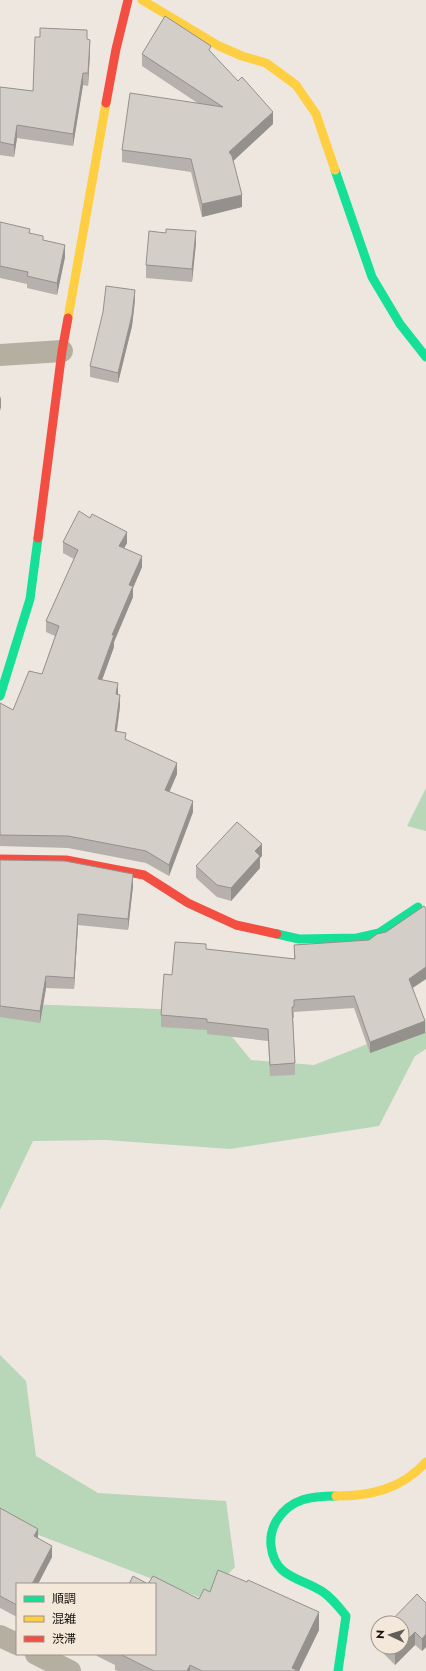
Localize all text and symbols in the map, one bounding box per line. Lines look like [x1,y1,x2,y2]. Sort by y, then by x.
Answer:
legend [16,1583,156,1655]
text: 順調 [52,1590,76,1608]
text: 混雑 [52,1610,76,1628]
north arrow [370,1615,410,1655]
text: N [372,1629,388,1639]
text: 渋滞 [52,1630,76,1648]

